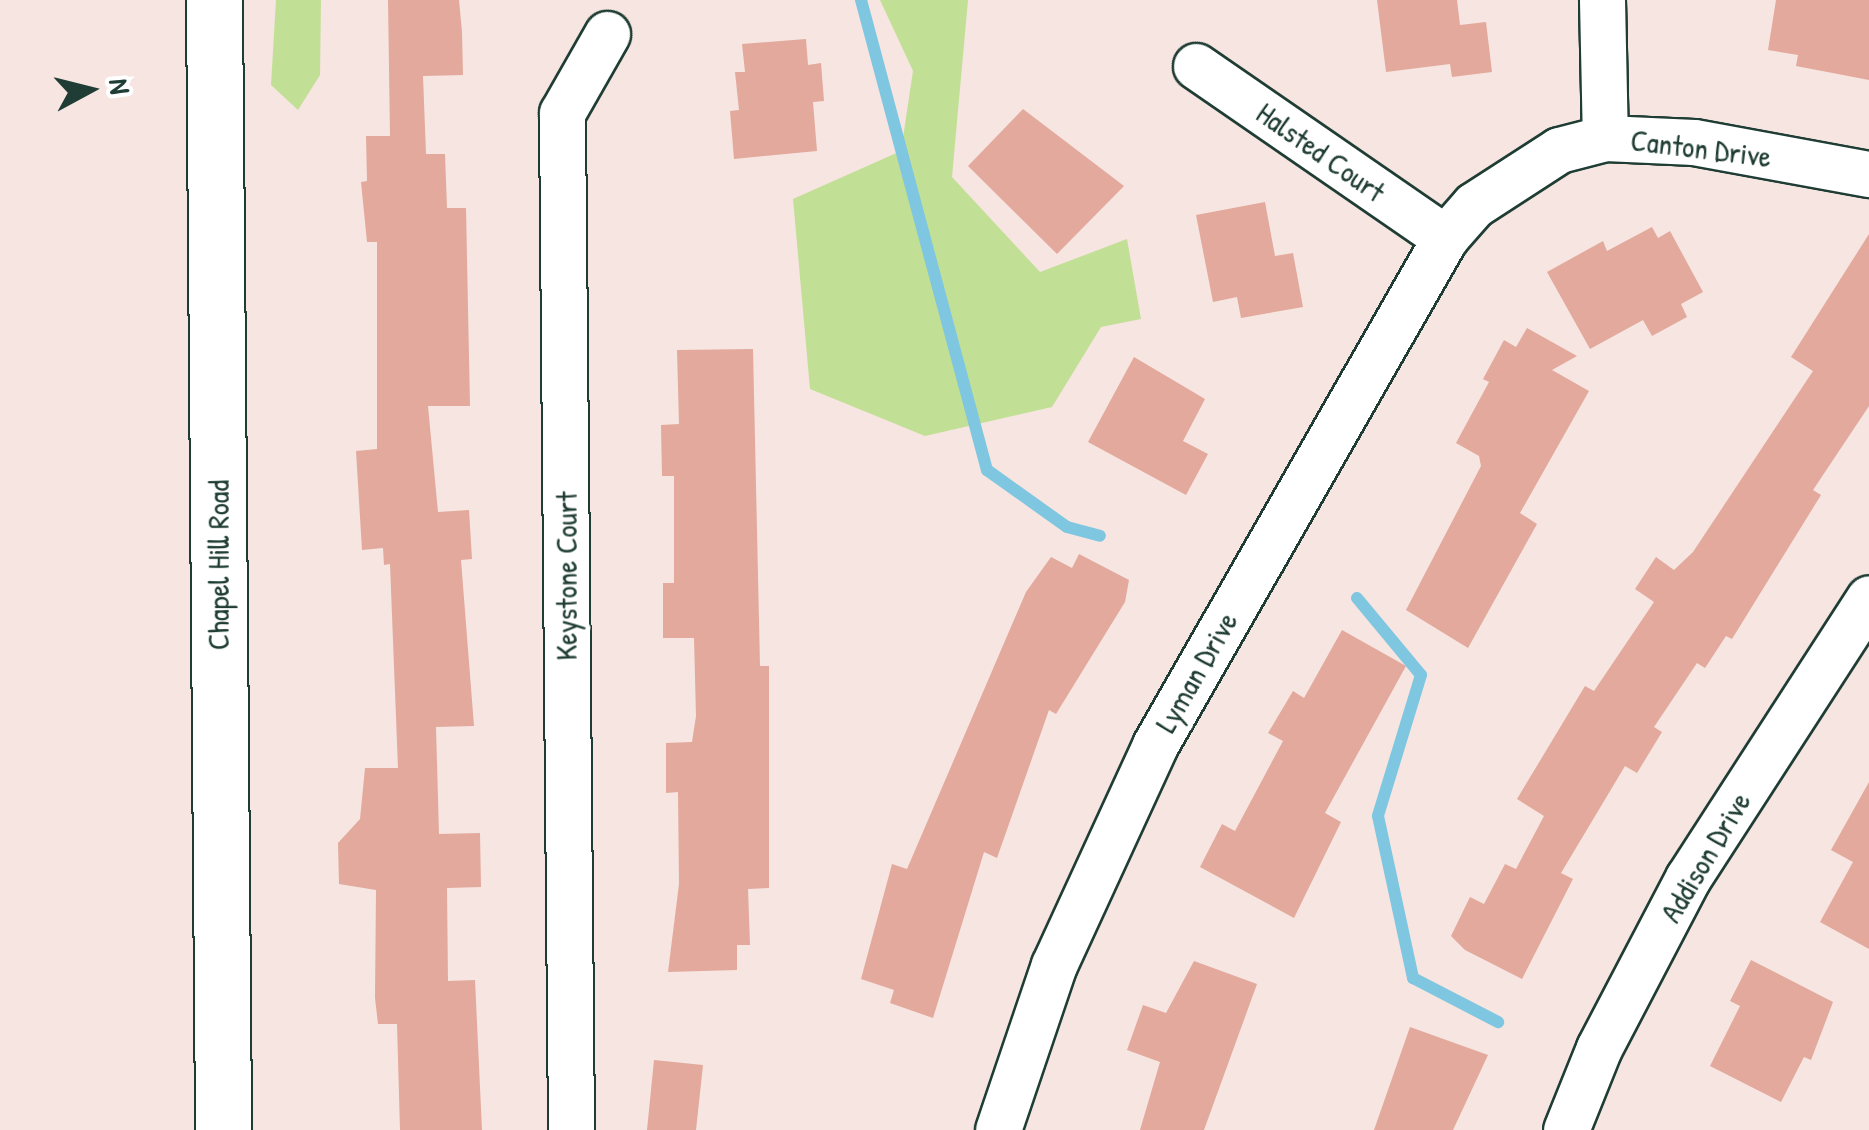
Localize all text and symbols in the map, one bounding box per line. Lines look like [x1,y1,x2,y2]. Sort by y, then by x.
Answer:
north arrow [40,40,140,140]
text: N [100,77,140,96]
street label: Halsted Court [1250,95,1392,209]
street label: Canton Drive [1629,122,1773,174]
street label: Chapel Hill Road [200,480,236,650]
street label: Keystone Court [548,491,584,661]
street label: Lyman Drive [1147,605,1245,739]
street label: Addison Drive [1652,785,1758,929]

